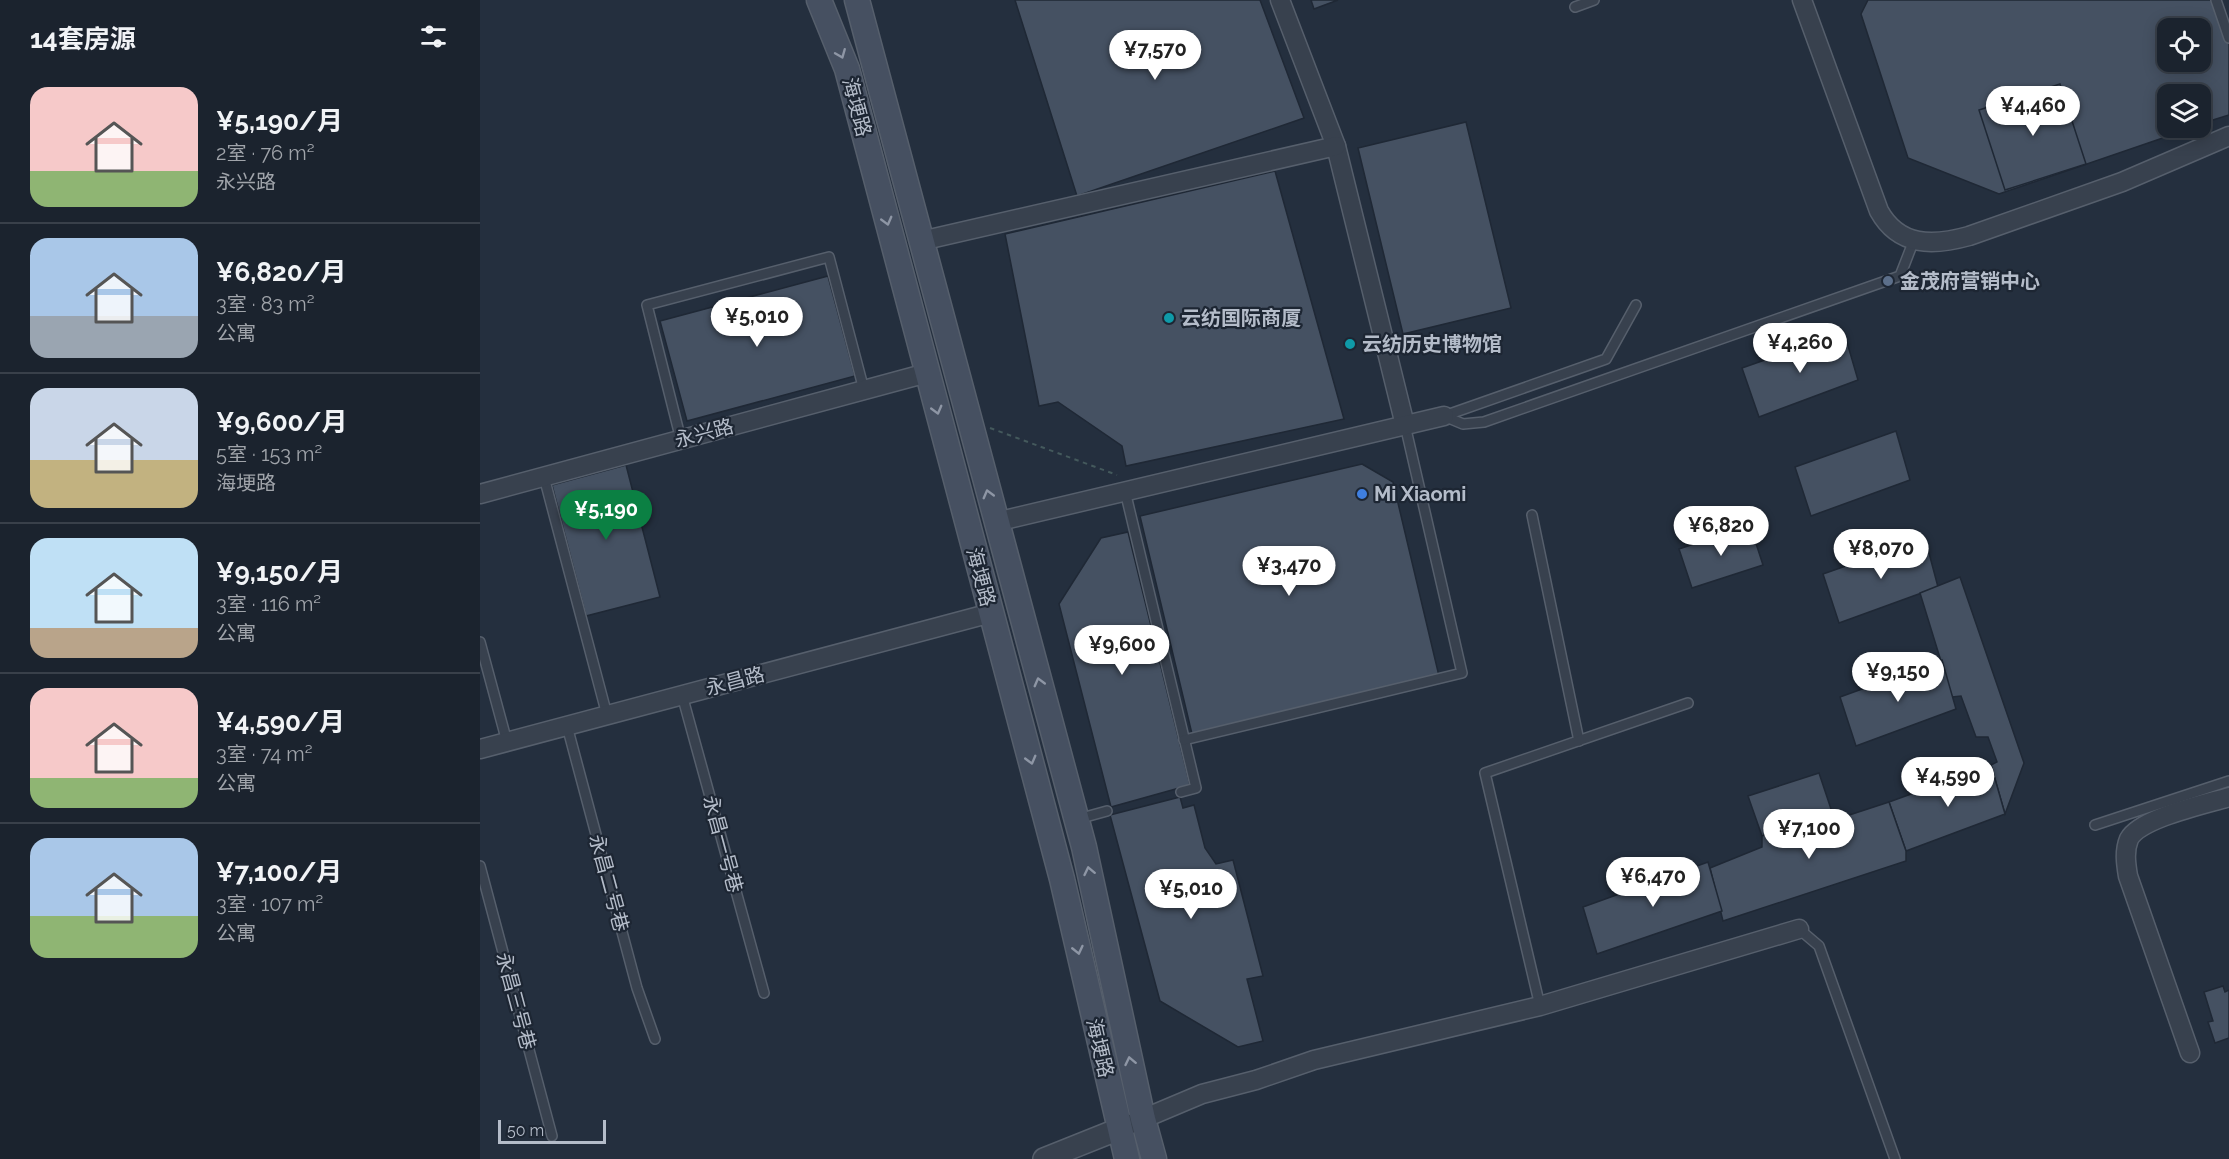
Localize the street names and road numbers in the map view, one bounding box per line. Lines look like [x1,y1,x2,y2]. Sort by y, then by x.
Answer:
street label: 海埂路 [838,75,876,139]
street label: 永兴路 [672,414,736,452]
street label: 海埂路 [962,545,1000,609]
street label: 永昌路 [703,662,767,700]
street label: 永昌一号巷 [698,793,748,895]
street label: 永昌二号巷 [584,832,634,934]
street label: 永昌三号巷 [491,950,541,1052]
street label: 海埂路 [1082,1016,1118,1080]

